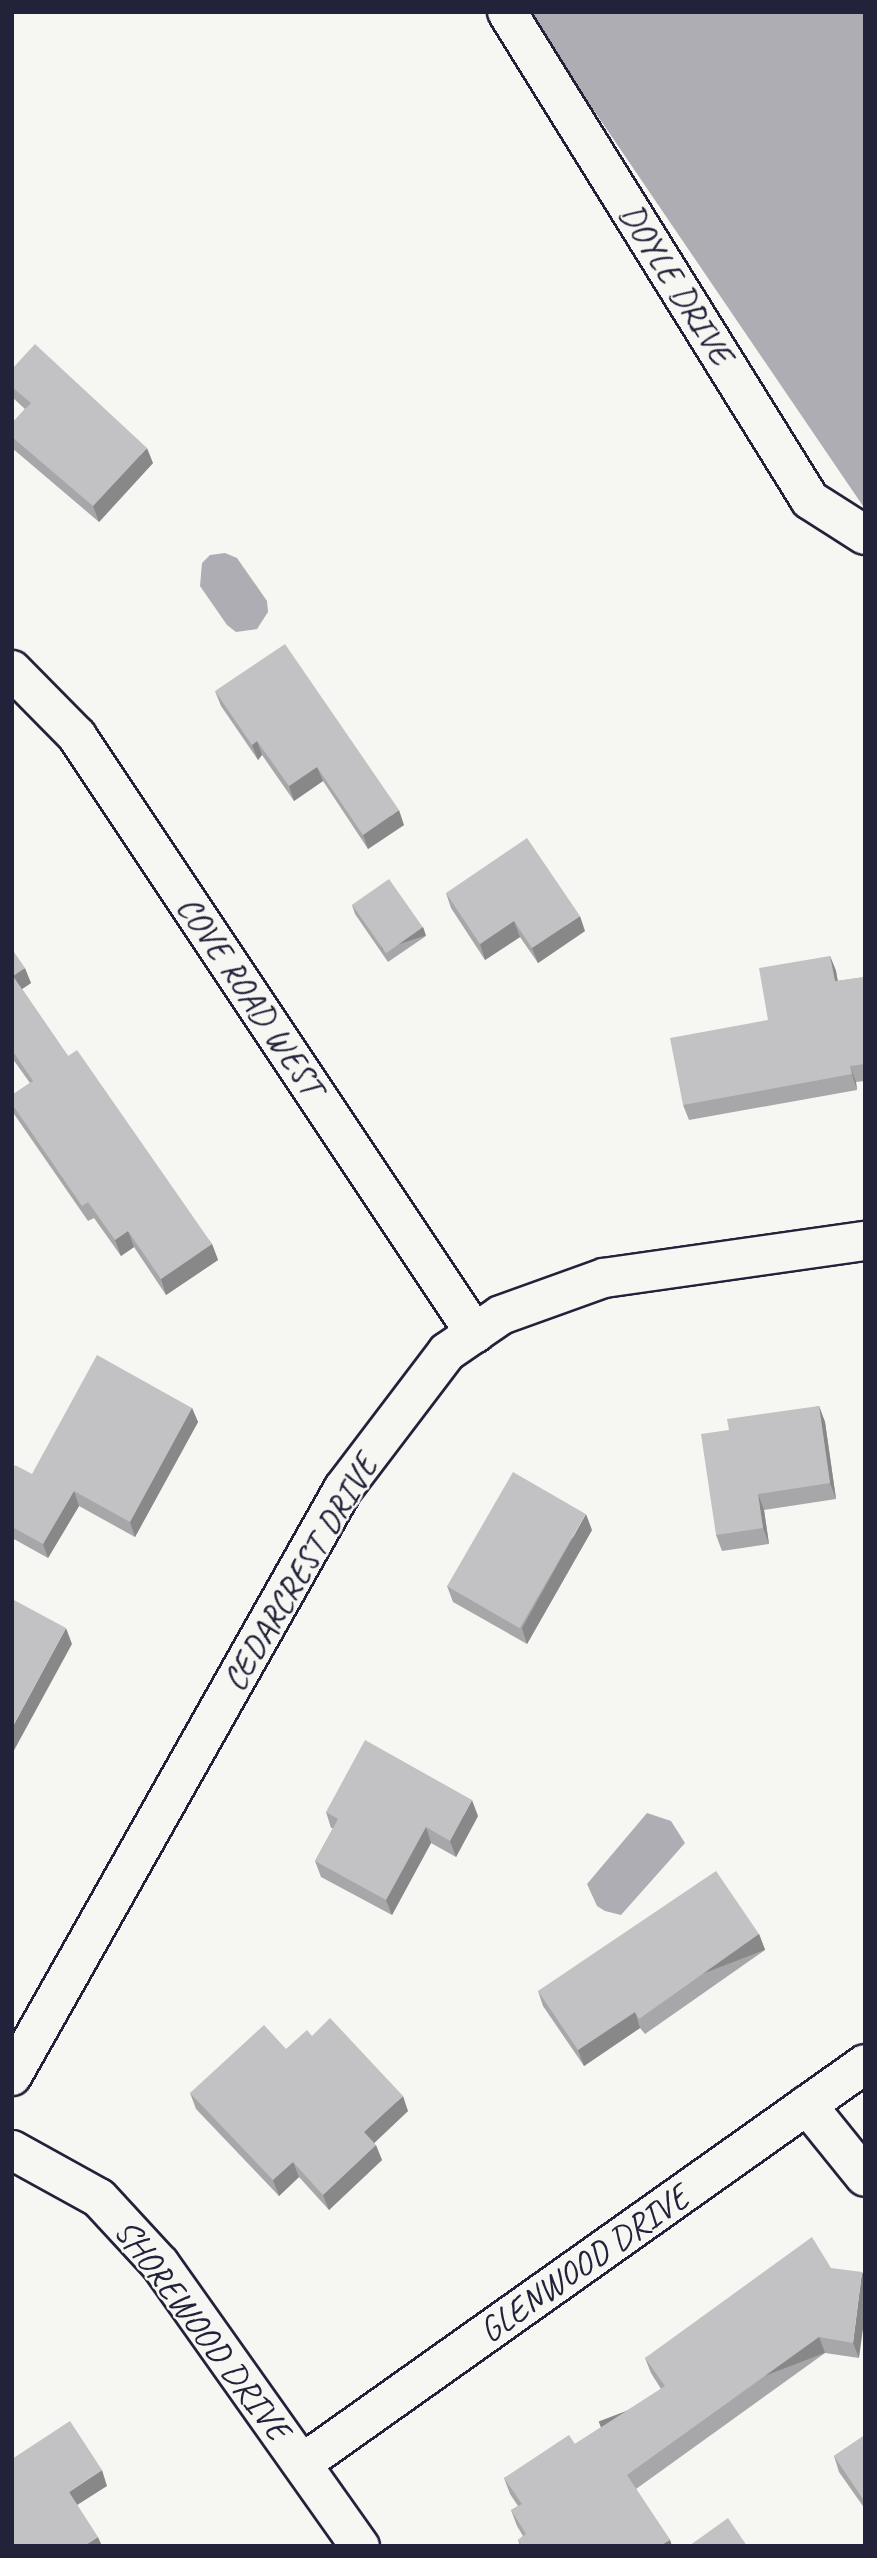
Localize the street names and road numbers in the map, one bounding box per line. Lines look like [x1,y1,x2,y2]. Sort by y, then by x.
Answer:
street label: DOYLE DRIVE [610,196,742,372]
street label: COVE ROAD WEST [167,887,333,1105]
street label: CEDARCREST DRIVE [213,1447,387,1699]
street label: GLENWOOD DRIVE [471,2176,697,2352]
street label: SHOREWOOD DRIVE [106,2212,298,2448]

